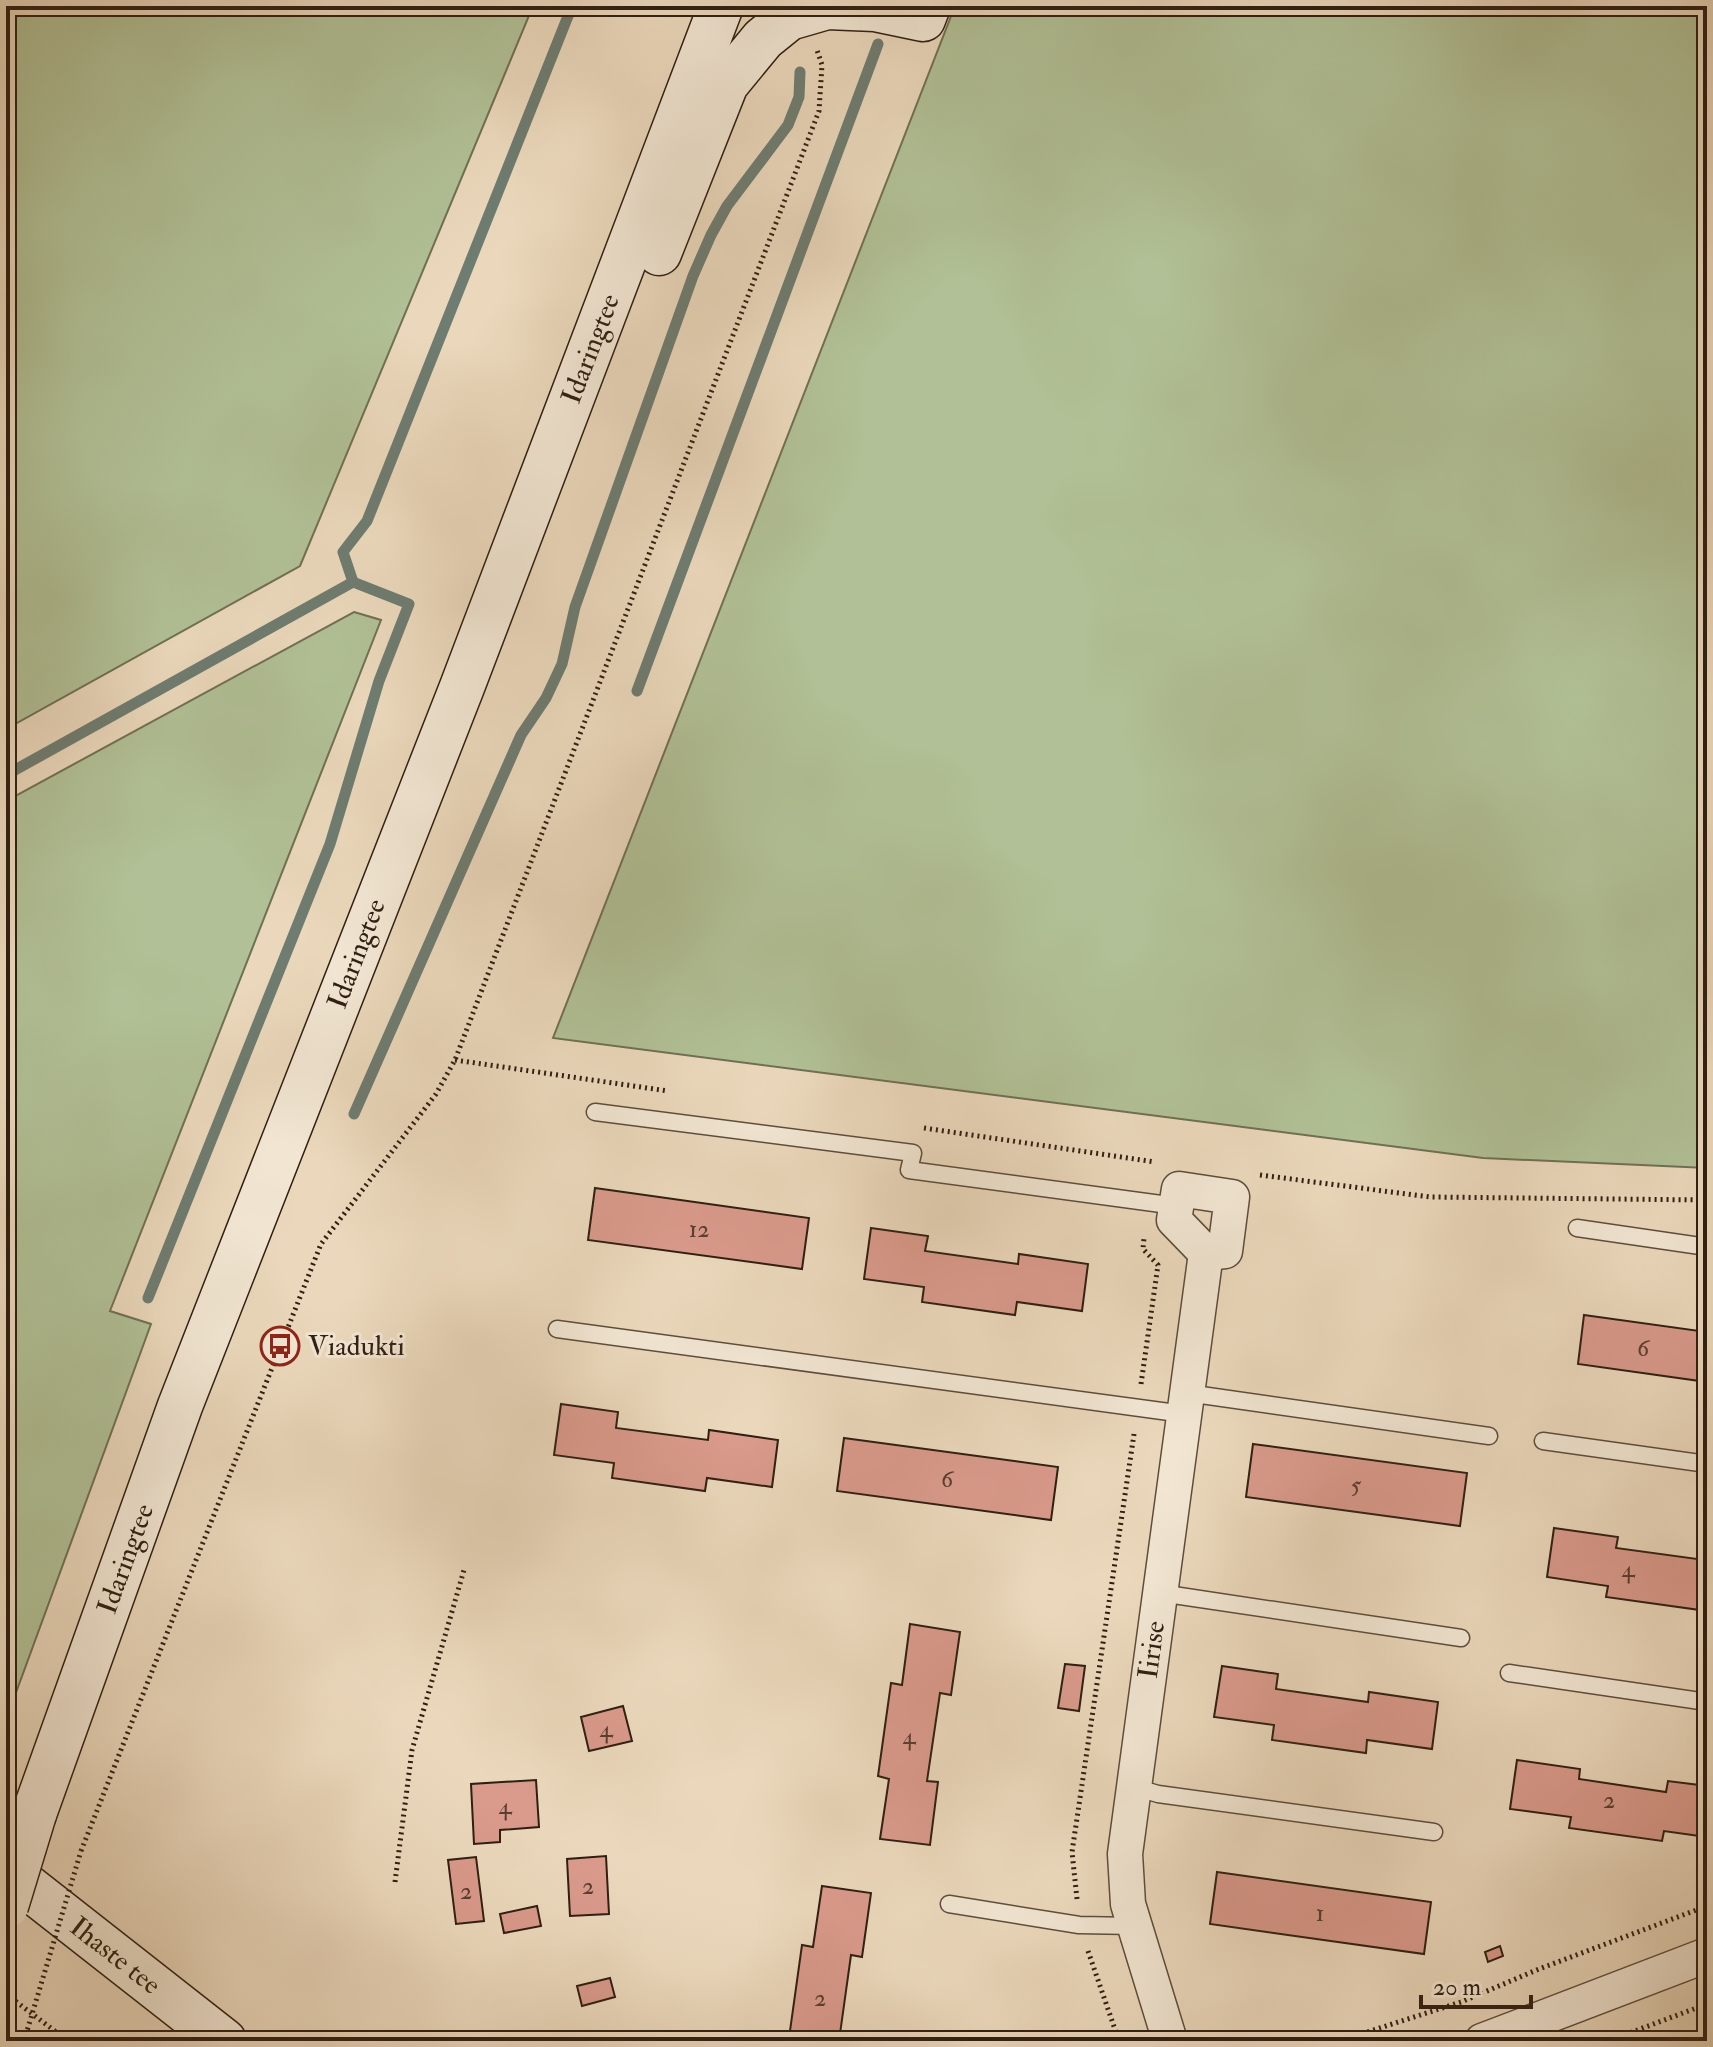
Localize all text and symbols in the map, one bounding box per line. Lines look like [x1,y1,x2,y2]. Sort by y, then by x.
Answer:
street label: Idaringtee [554,289,628,409]
street label: Idaringtee [320,894,394,1014]
house number: 12 [689,1214,709,1245]
bus stop icon: Viadukti [259,1325,301,1367]
place label: Viadukti [308,1329,405,1364]
house number: 6 [1637,1333,1651,1364]
house number: 6 [941,1464,955,1495]
house number: 5 [1351,1470,1362,1501]
street label: Idaringtee [90,1499,162,1619]
house number: 4 [1622,1554,1636,1585]
street label: Iirise [1131,1619,1173,1681]
house number: 4 [600,1714,614,1745]
house number: 4 [903,1721,917,1752]
house number: 2 [1603,1785,1615,1816]
house number: 4 [499,1791,513,1822]
house number: 2 [582,1871,594,1902]
house number: 2 [460,1876,472,1907]
house number: 1 [1316,1898,1324,1929]
street label: Ihaste tee [62,1909,168,2003]
scale bar [1421,1959,1531,2009]
text: 20 m [1433,1972,1482,2003]
house number: 2 [814,1983,826,2014]

